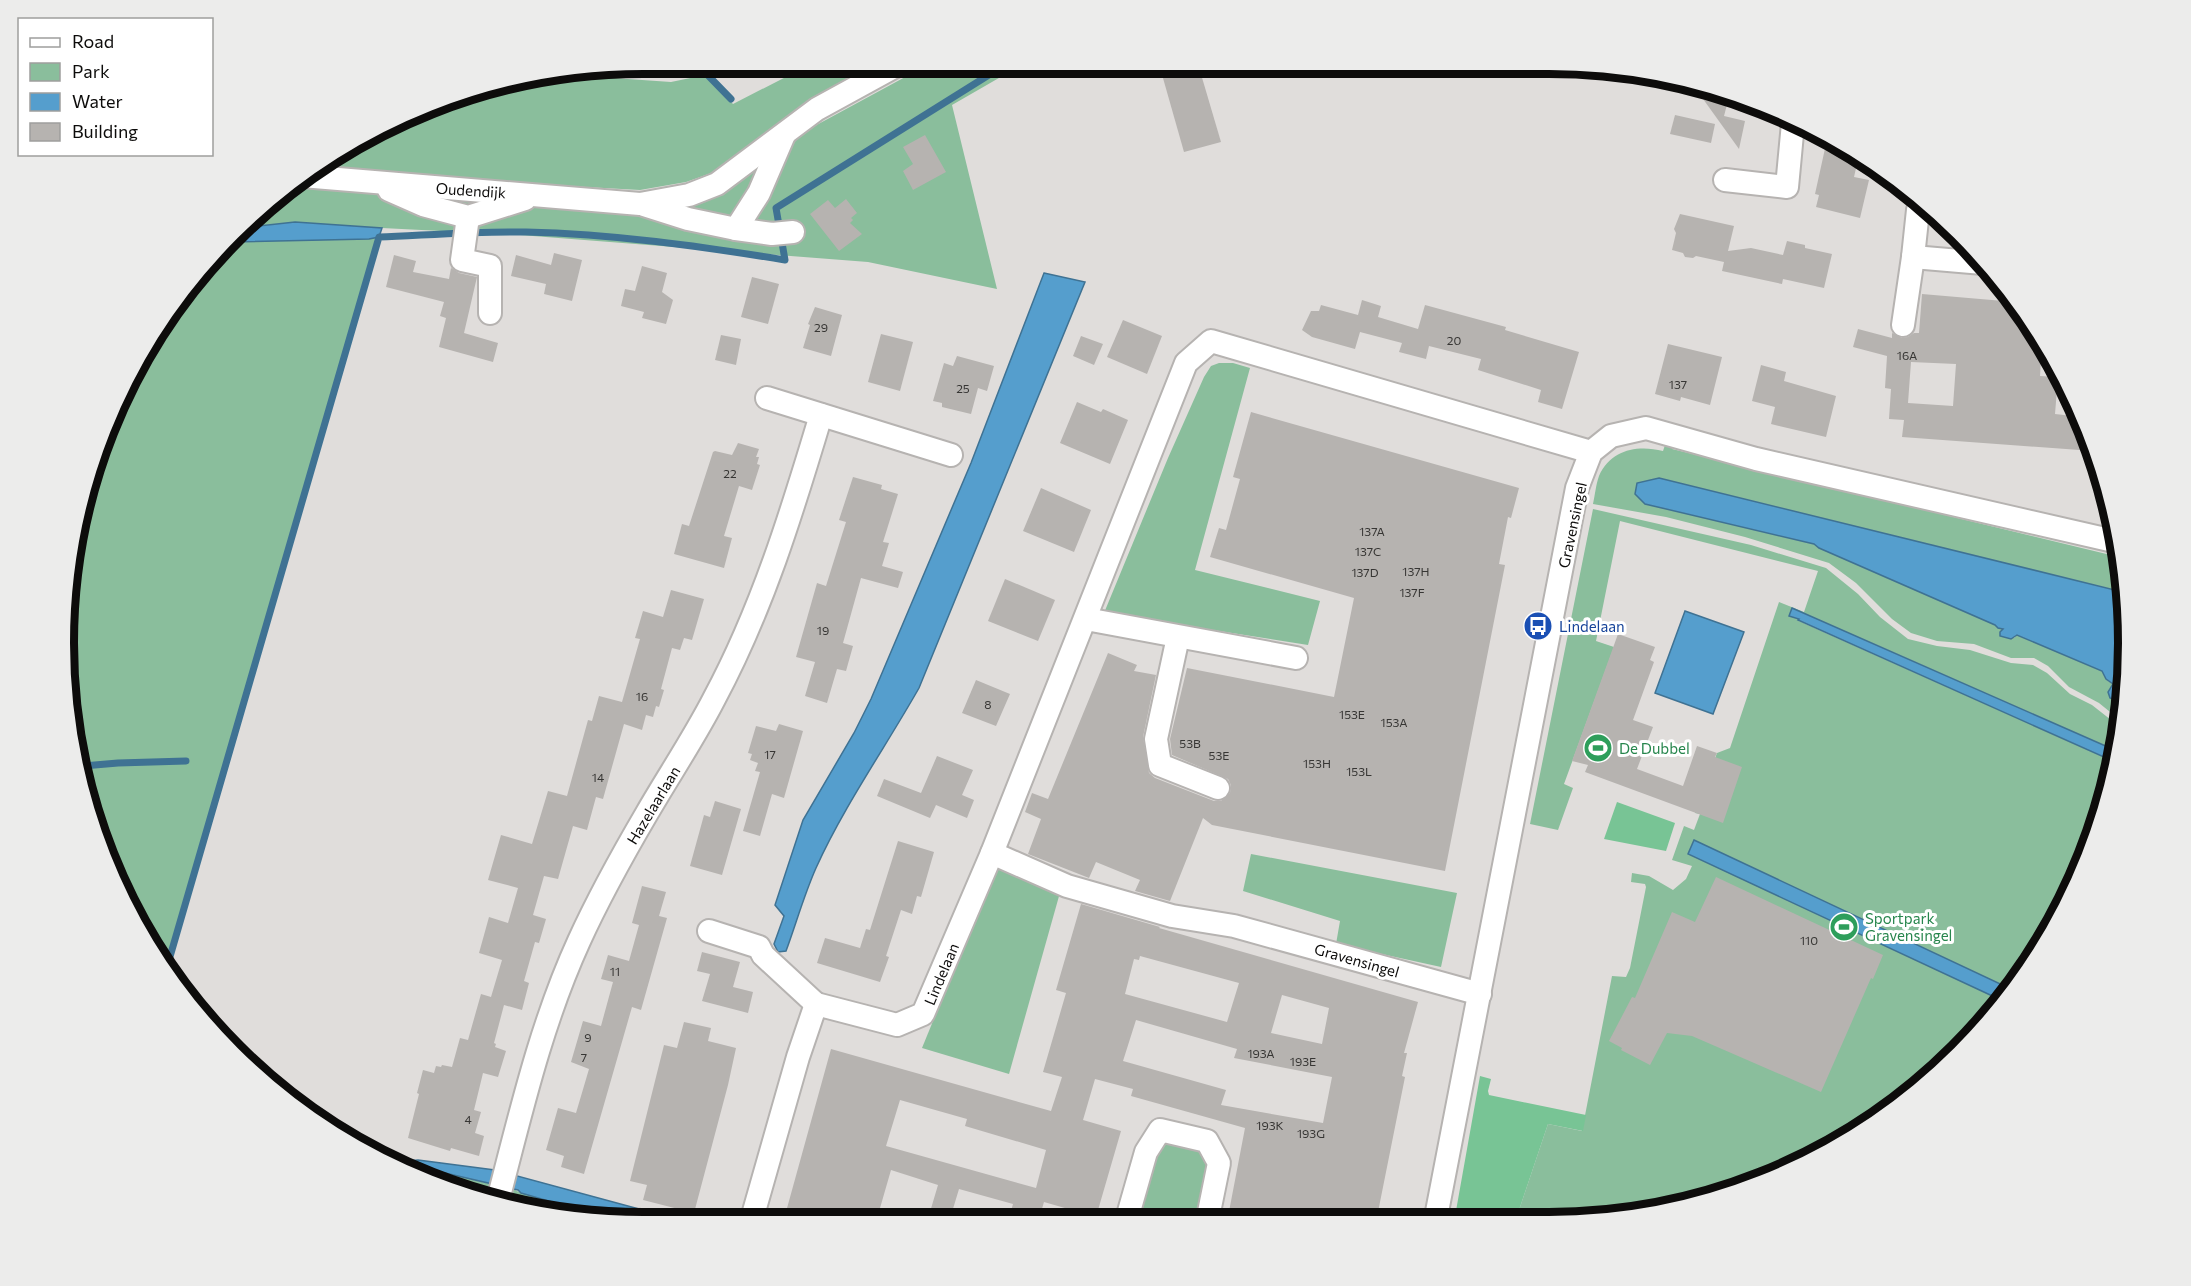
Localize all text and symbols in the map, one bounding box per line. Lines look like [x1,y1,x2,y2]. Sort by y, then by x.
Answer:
legend [18,18,213,156]
text: Road [72,30,114,52]
text: Park [72,60,110,82]
text: Water [72,90,123,112]
text: Building [72,120,138,142]
street label: Oudendijk [435,179,507,201]
house number: 29 [814,320,828,334]
house number: 20 [1447,333,1461,347]
house number: 16A [1897,348,1917,362]
house number: 137 [1669,377,1687,391]
house number: 25 [956,381,970,395]
house number: 22 [723,466,737,480]
street label: Gravensingel [1554,480,1590,570]
house number: 137A [1359,524,1385,538]
house number: 137C [1355,544,1381,558]
house number: 137H [1402,564,1430,578]
house number: 137D [1351,565,1379,579]
house number: 137F [1399,585,1425,599]
bus stop icon: Lindelaan [1522,610,1554,642]
place label: Lindelaan [1559,617,1625,635]
house number: 19 [817,623,829,637]
house number: 16 [636,689,648,703]
house number: 8 [984,697,992,711]
house number: 153E [1339,707,1365,721]
house number: 153A [1381,715,1407,729]
sports icon: De Dubbel [1582,732,1614,764]
house number: 53B [1179,736,1201,750]
place label: De Dubbel [1619,739,1690,757]
house number: 17 [764,747,776,761]
house number: 53E [1209,748,1229,762]
house number: 153H [1303,756,1331,770]
street label: Hazelaarlaan [623,763,683,847]
house number: 153L [1346,764,1372,778]
house number: 14 [592,770,604,784]
place label: Sportpark Gravensingel [1865,909,1952,944]
sports icon: Sportpark Gravensingel [1828,911,1860,943]
house number: 110 [1800,933,1818,947]
street label: Gravensingel [1312,939,1402,981]
street label: Lindelaan [920,940,962,1008]
house number: 11 [610,964,620,978]
house number: 9 [584,1030,592,1044]
house number: 193A [1247,1046,1275,1060]
house number: 7 [581,1050,587,1064]
house number: 193E [1290,1054,1316,1068]
house number: 4 [464,1112,472,1126]
house number: 193K [1256,1118,1284,1132]
house number: 193G [1297,1126,1325,1140]

